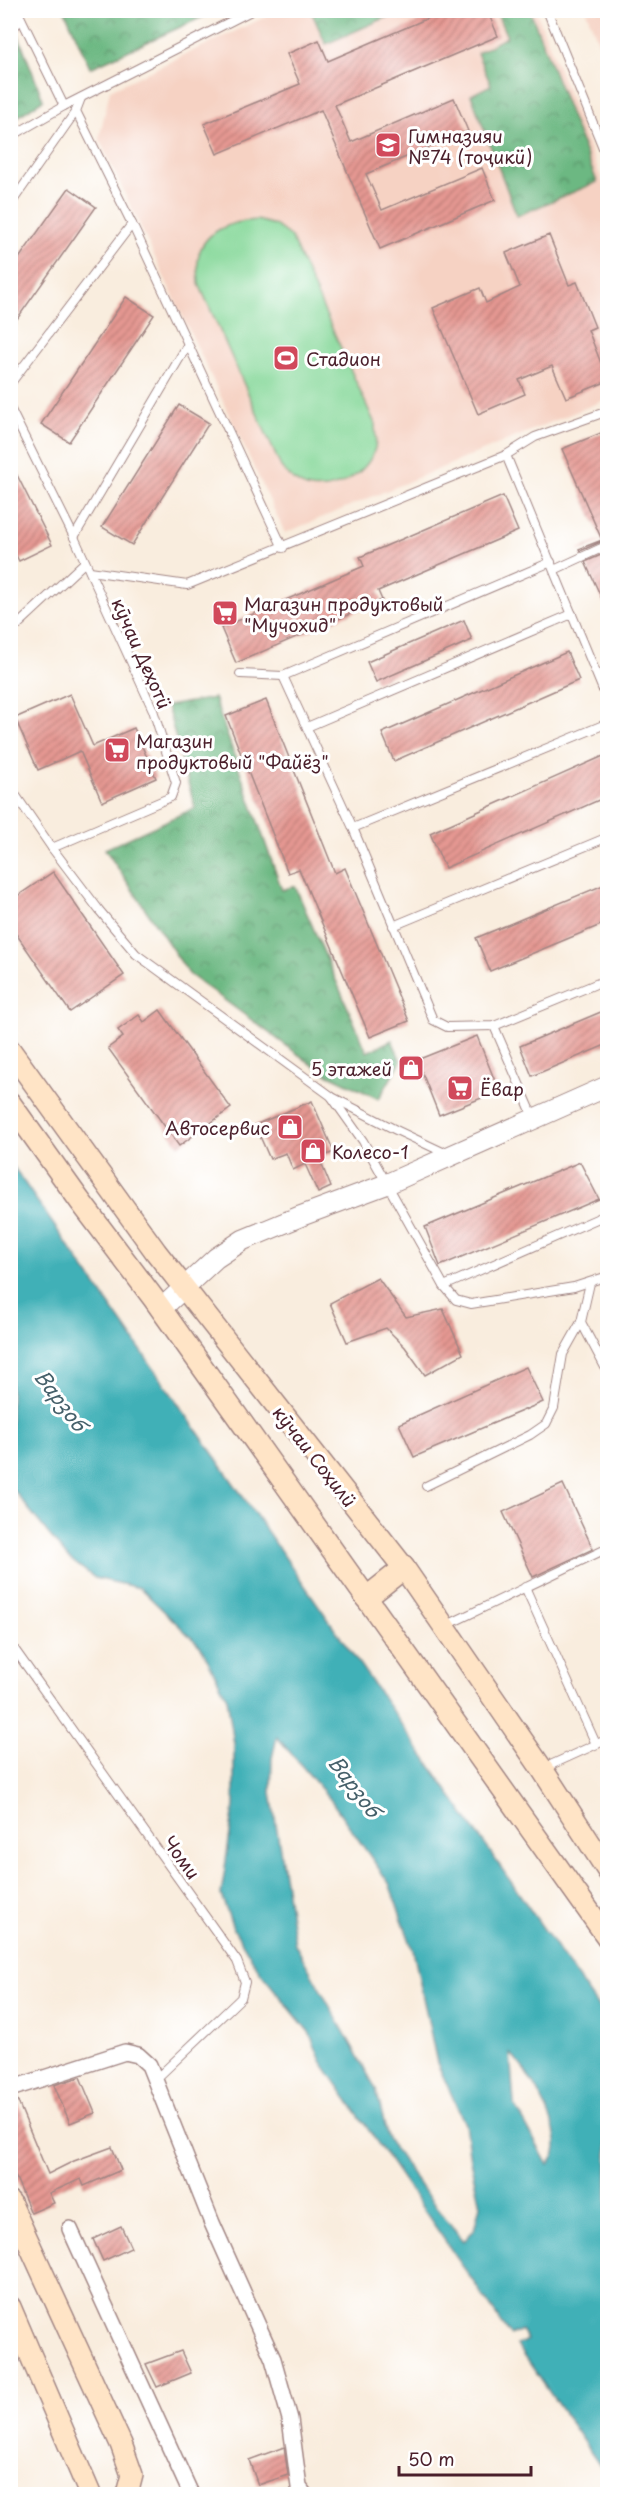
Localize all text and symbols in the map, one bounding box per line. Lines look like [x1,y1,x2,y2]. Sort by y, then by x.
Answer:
place label: Гимназияи №74 (тоҷикӣ) [408,122,532,170]
school or university icon: Гимназияи №74 (тоҷикӣ) [373,130,403,160]
sports icon: Стадион [271,343,301,373]
place label: Стадион [306,345,381,372]
place label: Магазин продуктовый "Мучохид" [244,590,443,638]
street label: кӯчаи Деҳотӣ [106,593,178,713]
supermarket icon: Магазин продуктовый "Мучохид" [210,598,240,628]
place label: Магазин продуктовый "Файёз" [136,727,329,775]
supermarket icon: Магазин продуктовый "Файёз" [102,735,132,765]
shop icon: 5 этажей [396,1053,426,1083]
place label: 5 этажей [311,1055,392,1082]
supermarket icon: Ёвар [445,1073,475,1103]
place label: Ёвар [480,1075,524,1102]
shop icon: Автосервис [275,1112,305,1142]
place label: Автосервис [165,1114,270,1141]
shop icon: Колесо-1 [298,1136,328,1166]
place label: Колесо-1 [332,1138,409,1165]
water label: Варзоб [28,1363,97,1440]
street label: кӯчаи Соҳилӣ [267,1400,363,1512]
water label: Варзоб [322,1749,391,1826]
street label: Чоми [157,1830,207,1884]
scale bar [399,2439,531,2477]
text: 50 m [408,2445,455,2472]

